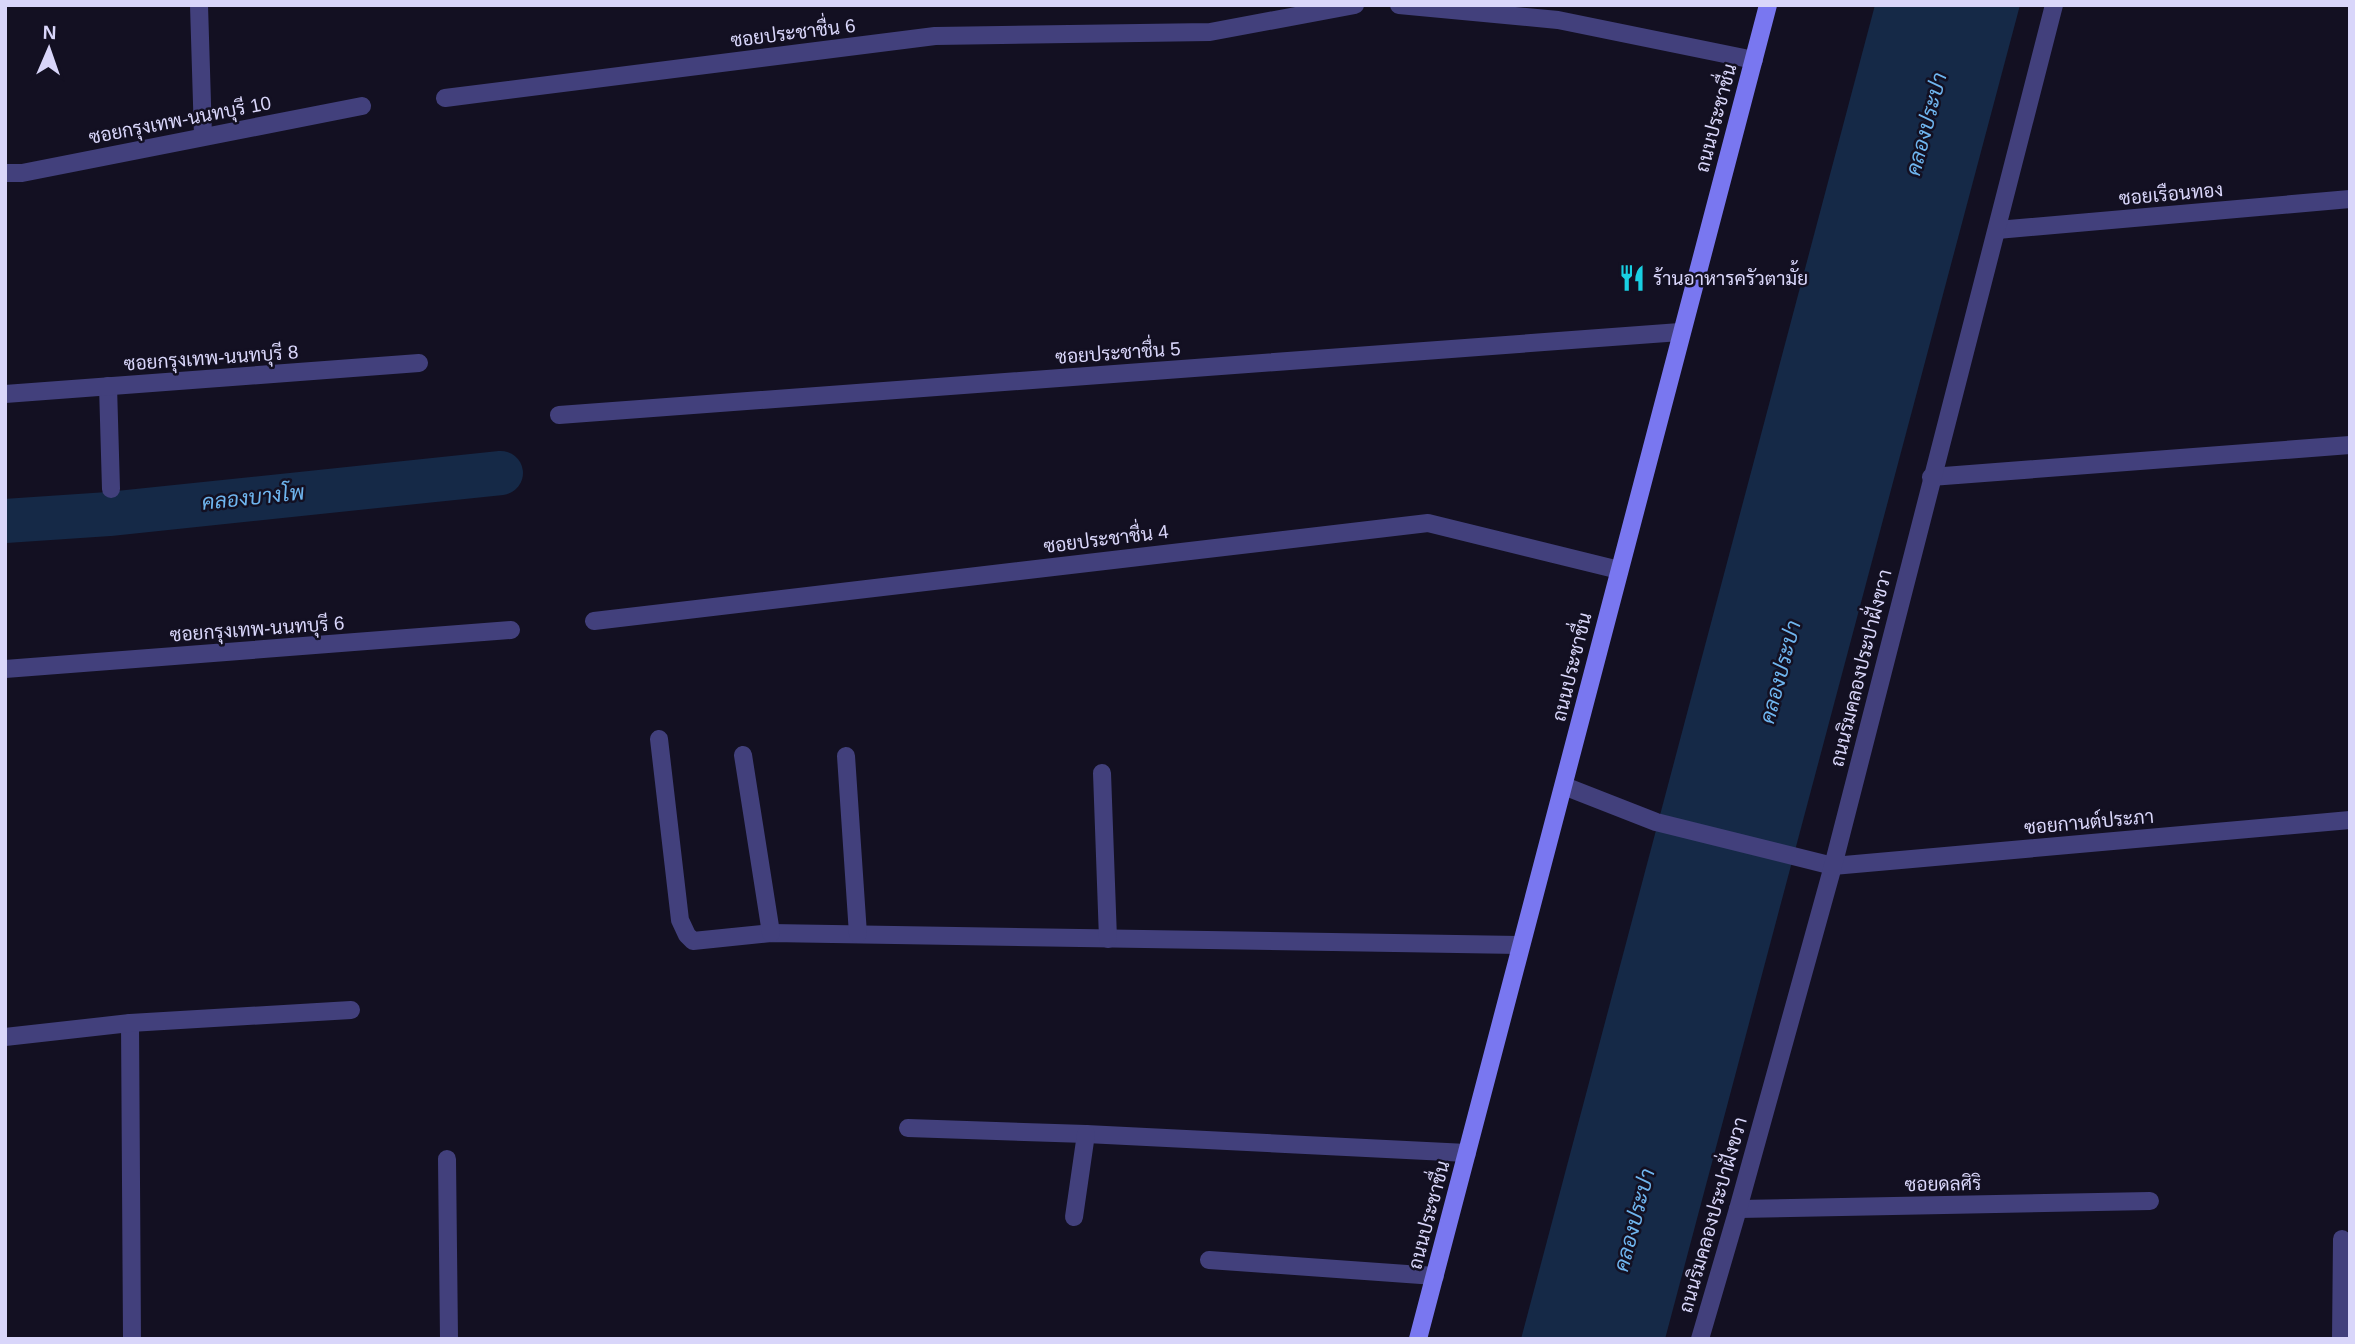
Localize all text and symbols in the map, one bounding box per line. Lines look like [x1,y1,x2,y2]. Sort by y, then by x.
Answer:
street label: ซอยประชาชื่น 6 [728,8,857,51]
north arrow [14,14,84,84]
text: N [42,22,57,43]
street label: ถนนประชาชื่น [1685,60,1741,175]
water label: คลองประปา [1901,70,1951,178]
street label: ซอยกรุงเทพ-นนทบุรี 10 [87,90,273,150]
street label: ซอยเรือนทอง [2118,178,2224,209]
place label: ร้านอาหารครัวตามั้ย [1653,260,1808,289]
restaurant icon: ร้านอาหารครัวตามั้ย [1617,263,1647,293]
street label: ซอยประชาชื่น 5 [1054,331,1181,368]
street label: ซอยกรุงเทพ-นนทบุรี 8 [123,339,299,377]
water label: คลองบางโพ [200,479,305,514]
street label: ซอยประชาชื่น 4 [1041,514,1170,557]
street label: ถนนริมคลองประปาฝั่งขวา [1820,566,1896,769]
street label: ถนนประชาชื่น [1542,609,1596,724]
street label: ซอยกรุงเทพ-นนทบุรี 6 [169,610,345,648]
water label: คลองประปา [1755,618,1805,726]
street label: ซอยกานต์ประภา [2023,804,2155,838]
street label: ถนนริมคลองประปาฝั่งขวา [1669,1113,1751,1315]
street label: ถนนประชาชื่น [1398,1157,1454,1272]
water label: คลองประปา [1609,1166,1659,1274]
street label: ซอยดลศิริ [1905,1173,1981,1195]

